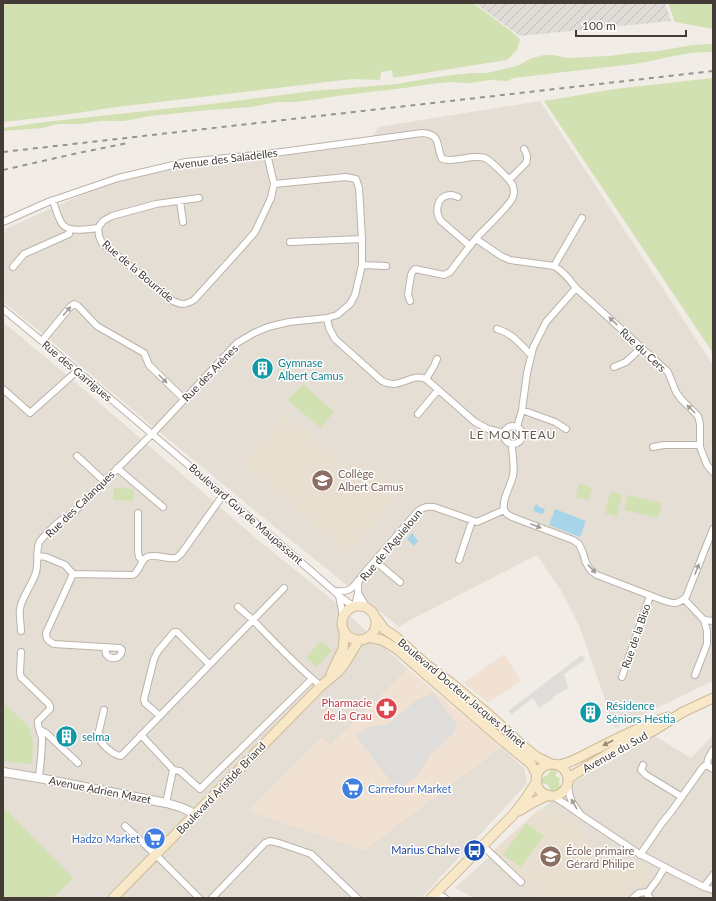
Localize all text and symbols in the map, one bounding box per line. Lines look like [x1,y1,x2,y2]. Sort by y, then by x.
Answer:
scale bar [576,12,686,38]
text: 100 m [582,18,616,33]
street label: Avenue des Saladelles [172,146,279,171]
street label: Rue de la Bourride [100,237,177,304]
one-way arrow [62,306,71,316]
one-way arrow [607,317,618,326]
street label: Rue du Cers [618,325,669,374]
street label: Rue des Garrigues [40,338,115,404]
street label: Rue des Arènes [179,341,240,404]
building icon: Gymnase Albert Camus [250,356,276,382]
place label: Gymnase Albert Camus [278,356,344,382]
one-way arrow [158,374,168,384]
one-way arrow [686,404,696,414]
district label: LE MONTEAU [470,427,556,442]
street label: Boulevard Guy de Maupassant [187,461,306,567]
street label: Rue des Calanques [42,467,117,540]
school or university icon: Collège Albert Camus [310,467,336,493]
place label: Collège Albert Camus [338,467,404,493]
street label: Rue de l'Aguieloun [357,506,424,583]
one-way arrow [530,523,542,529]
one-way arrow [695,563,701,575]
one-way arrow [587,564,596,574]
street label: Rue de la Biso [618,602,653,670]
street label: Boulevard Docteur Jacques Minet [396,635,529,750]
place label: Pharmacie de la Crau [322,696,372,722]
pharmacy icon: Pharmacie de la Crau [374,696,400,722]
building icon: Résidence Séniors Hestia [578,699,604,725]
place label: Résidence Séniors Hestia [606,699,675,725]
building icon: selma [54,724,80,750]
street label: Avenue du Sud [580,728,650,775]
place label: selma [82,730,110,743]
street label: Boulevard Aristide Briand [173,739,268,836]
one-way arrow [602,740,613,746]
street label: Avenue Adrien Mazet [48,773,152,806]
supermarket icon: Carrefour Market [339,776,365,802]
place label: Carrefour Market [368,782,452,795]
one-way arrow [570,798,577,810]
supermarket icon: Hadzo Market [142,826,168,852]
place label: Hadzo Market [72,832,140,845]
bus stop icon: Marius Chalve [462,837,488,863]
place label: Marius Chalve [391,843,460,856]
school or university icon: École primaire Gérard Philipe [538,844,564,870]
place label: École primaire Gérard Philipe [566,844,635,870]

